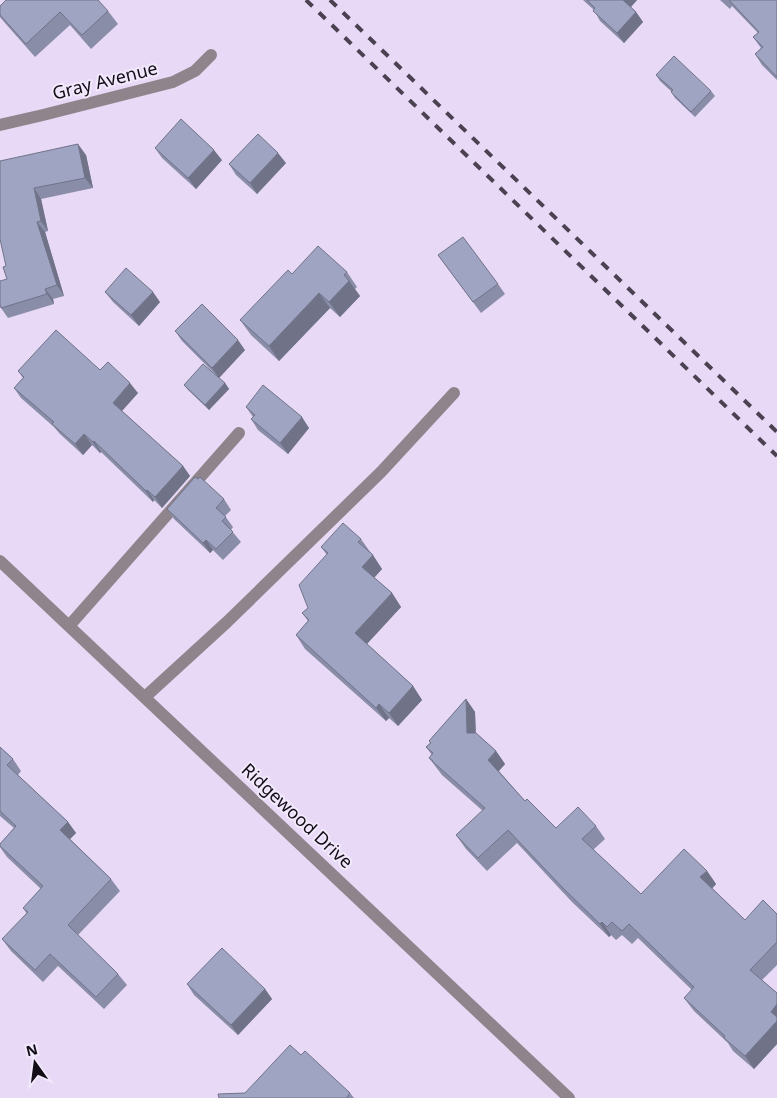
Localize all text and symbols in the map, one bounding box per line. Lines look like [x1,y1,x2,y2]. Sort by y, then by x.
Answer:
street label: Gray Avenue [50,55,160,105]
street label: Ridgewood Drive [237,757,359,873]
north arrow [10,1038,60,1088]
text: N [24,1039,40,1060]

